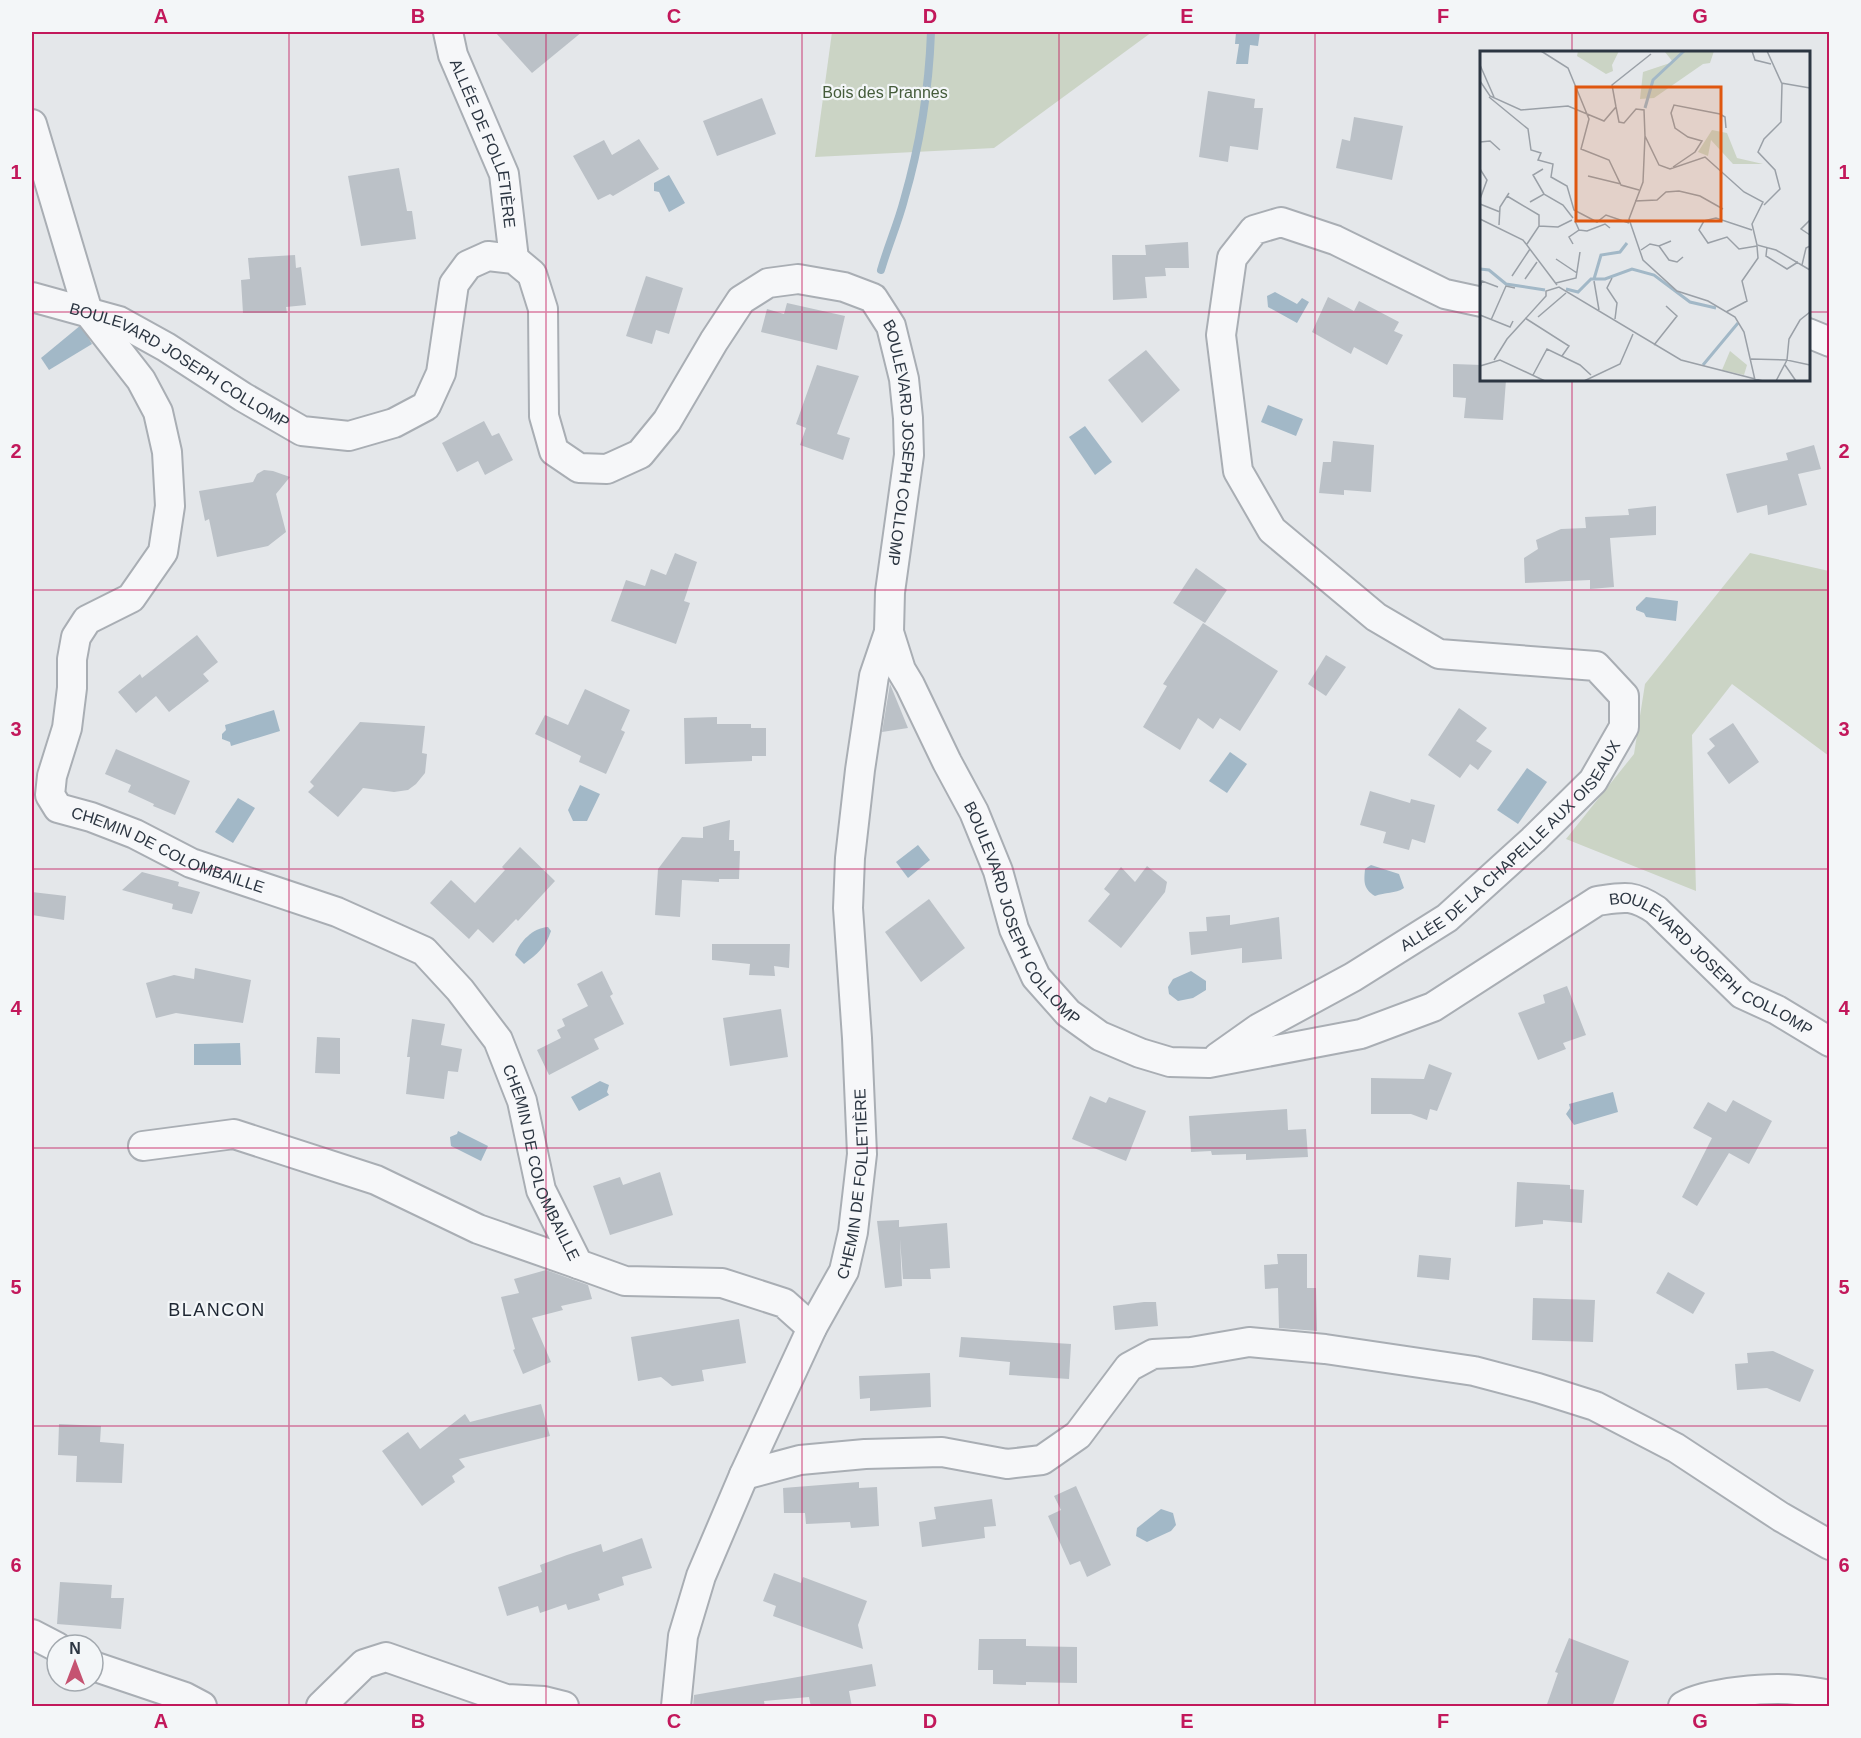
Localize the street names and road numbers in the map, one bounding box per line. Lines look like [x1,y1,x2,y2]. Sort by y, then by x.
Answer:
street label: ALLÉE DE FOLLETIÈRE [447,56,518,229]
street label: BOULEVARD JOSEPH COLLOMP [68,300,293,431]
street label: BOULEVARD JOSEPH COLLOMP [880,316,917,567]
street label: ALLÉE DE LA CHAPELLE AUX OISEAUX [1397,737,1624,954]
street label: BOULEVARD JOSEPH COLLOMP [961,799,1083,1028]
street label: CHEMIN DE COLOMBAILLE [69,804,267,896]
street label: BOULEVARD JOSEPH COLLOMP [1608,890,1816,1039]
street label: CHEMIN DE COLOMBAILLE [499,1062,583,1263]
street label: CHEMIN DE FOLLETIÈRE [833,1088,871,1283]

